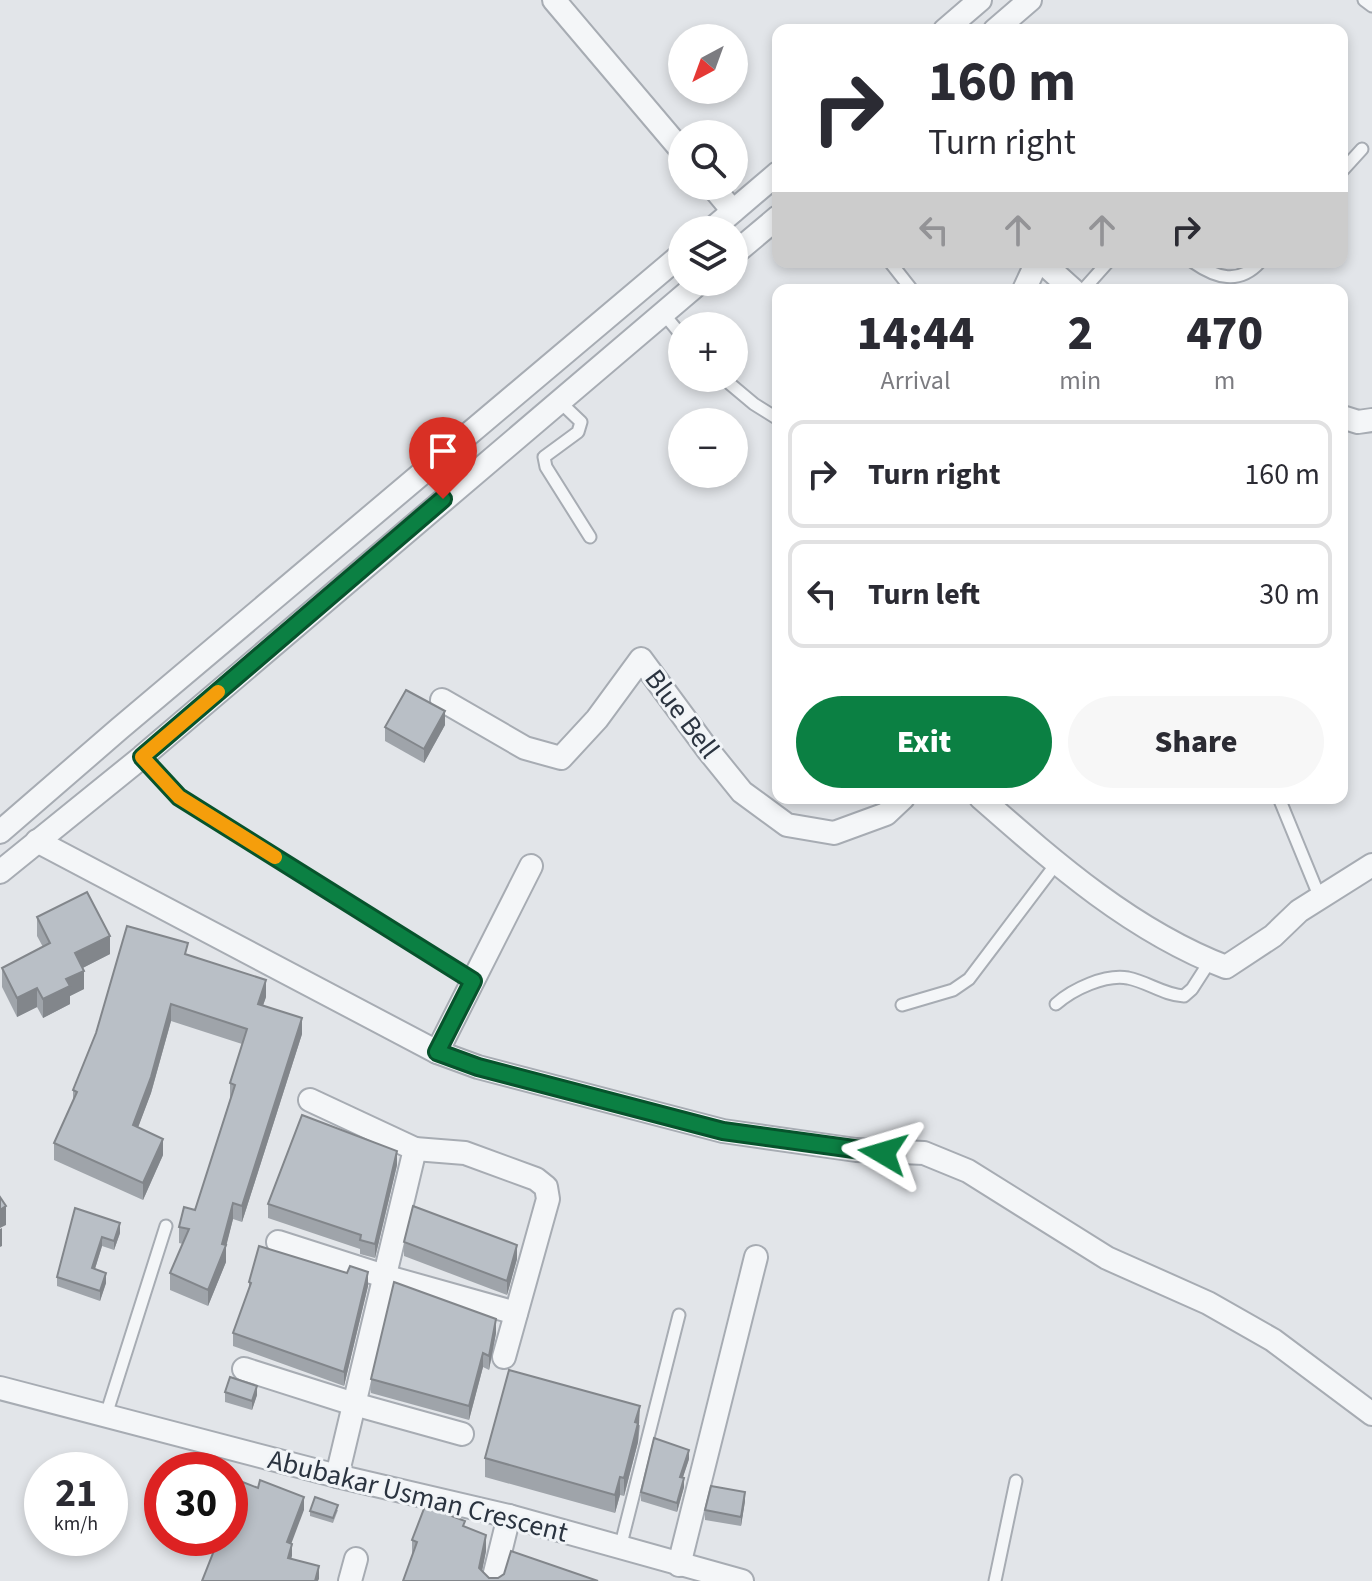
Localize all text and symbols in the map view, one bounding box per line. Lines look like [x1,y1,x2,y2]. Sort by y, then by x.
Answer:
north arrow [668,24,748,104]
map controls [668,24,748,488]
text: 160 m [928,43,1076,122]
icon: right [796,56,900,160]
text: Turn right [928,117,1076,168]
button: search [668,120,748,200]
icon: left [912,208,956,252]
icon: ahead [996,208,1040,252]
icon: ahead [1080,208,1124,252]
icon: right [1164,208,1208,252]
button: layers [668,216,748,296]
text: 14:44 [857,300,974,368]
text: 2 [1067,300,1093,368]
text: 470 [1186,300,1263,368]
button: + [668,312,748,392]
text: Arrival [881,362,951,399]
text: min [1059,362,1101,399]
text: m [1214,362,1235,399]
button: − [668,408,748,488]
pin [409,417,477,499]
icon: arrive [421,429,465,473]
icon: right [800,452,844,496]
text: Turn right [868,453,1000,496]
text: 160 m [1244,453,1320,496]
icon: left [800,572,844,616]
text: Turn left [868,573,980,616]
text: 30 m [1259,573,1320,616]
street label: Blue Bell [635,661,729,767]
button: Exit [796,696,1052,788]
button: Share [1068,696,1324,788]
position arrow [841,1111,925,1195]
street label: Abubakar Usman Crescent [264,1439,573,1553]
speed limit sign: 30 [144,1452,248,1556]
text: 21 [55,1465,97,1522]
text: km/h [54,1510,98,1538]

